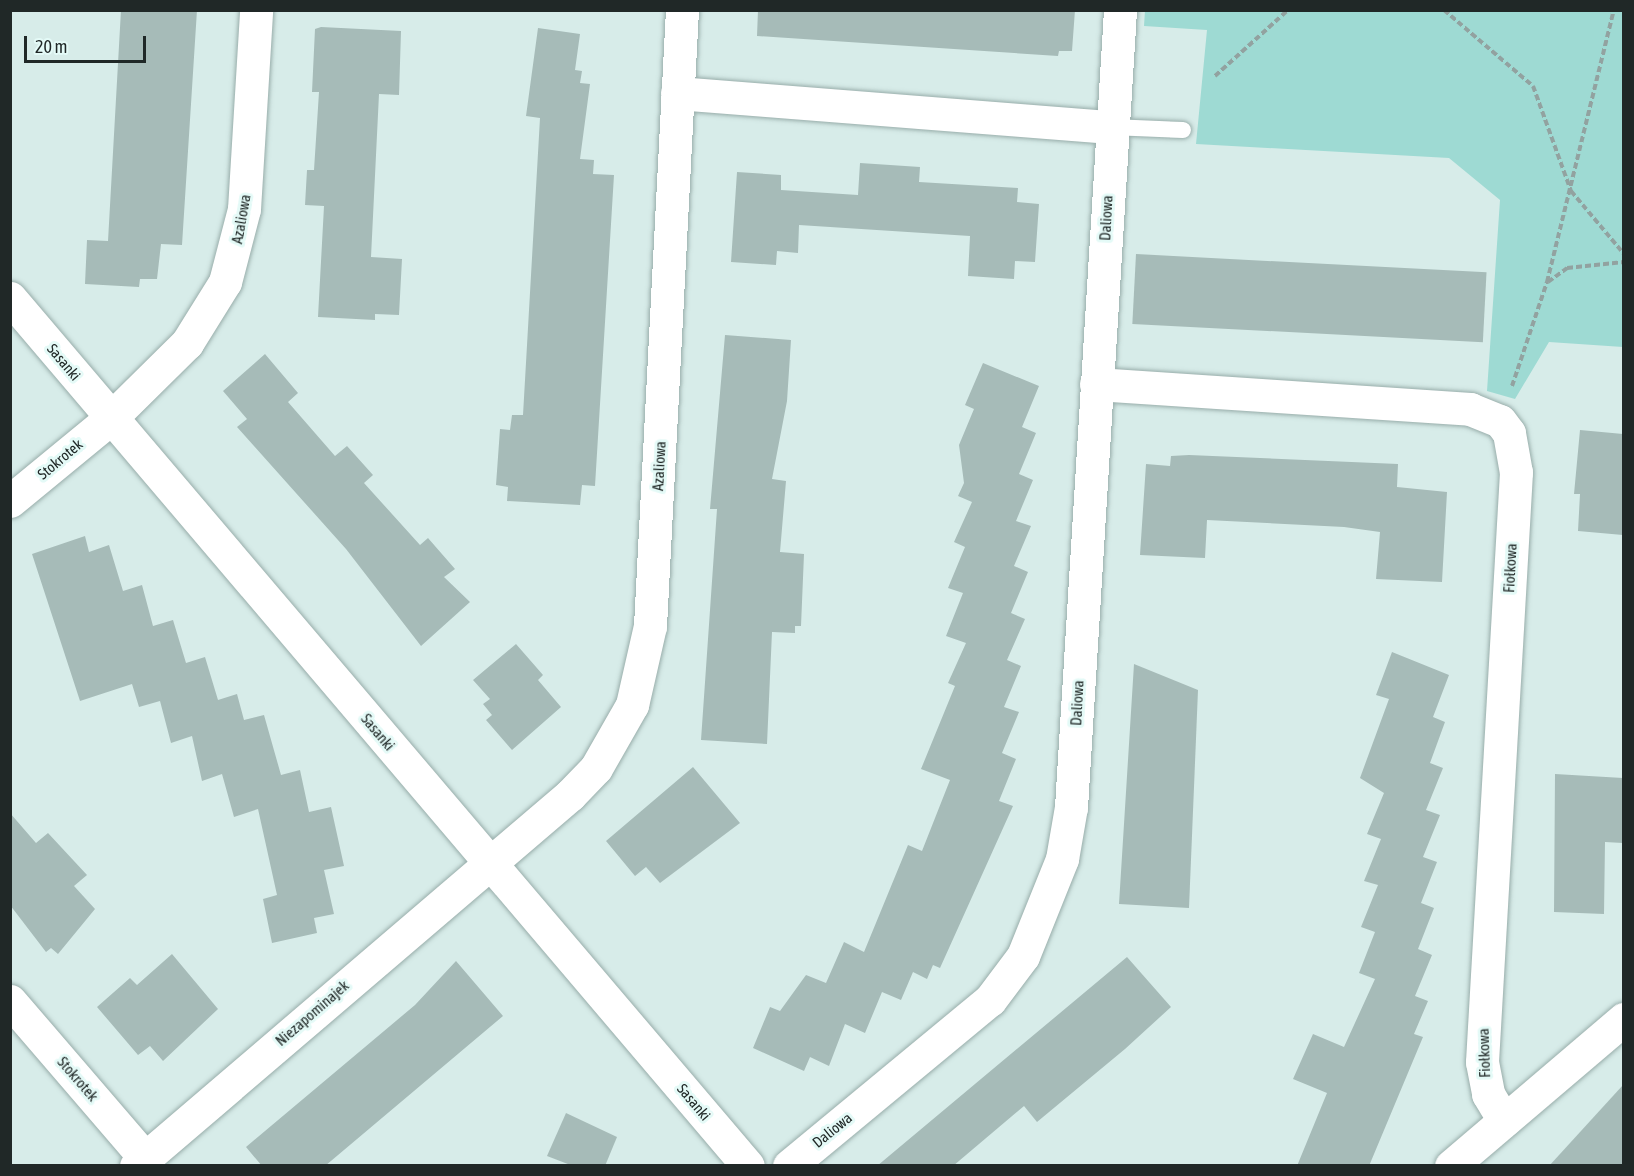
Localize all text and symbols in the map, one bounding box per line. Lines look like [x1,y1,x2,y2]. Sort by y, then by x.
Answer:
scale bar [27,24,148,62]
text: 20 m [35,36,67,57]
street label: Azaliowa [228,193,254,245]
street label: Daliowa [1096,195,1116,241]
street label: Sasanki [43,340,85,384]
street label: Stokrotek [34,435,86,483]
street label: Azaliowa [649,441,669,491]
street label: Fiołkowa [1500,543,1520,593]
street label: Daliowa [1067,680,1087,726]
street label: Sasanki [357,710,399,754]
street label: Niezapominajek [272,976,352,1050]
street label: Fiołkowa [1474,1028,1494,1078]
street label: Stokrotek [54,1053,102,1105]
street label: Sasanki [673,1080,715,1124]
street label: Daliowa [809,1109,855,1151]

